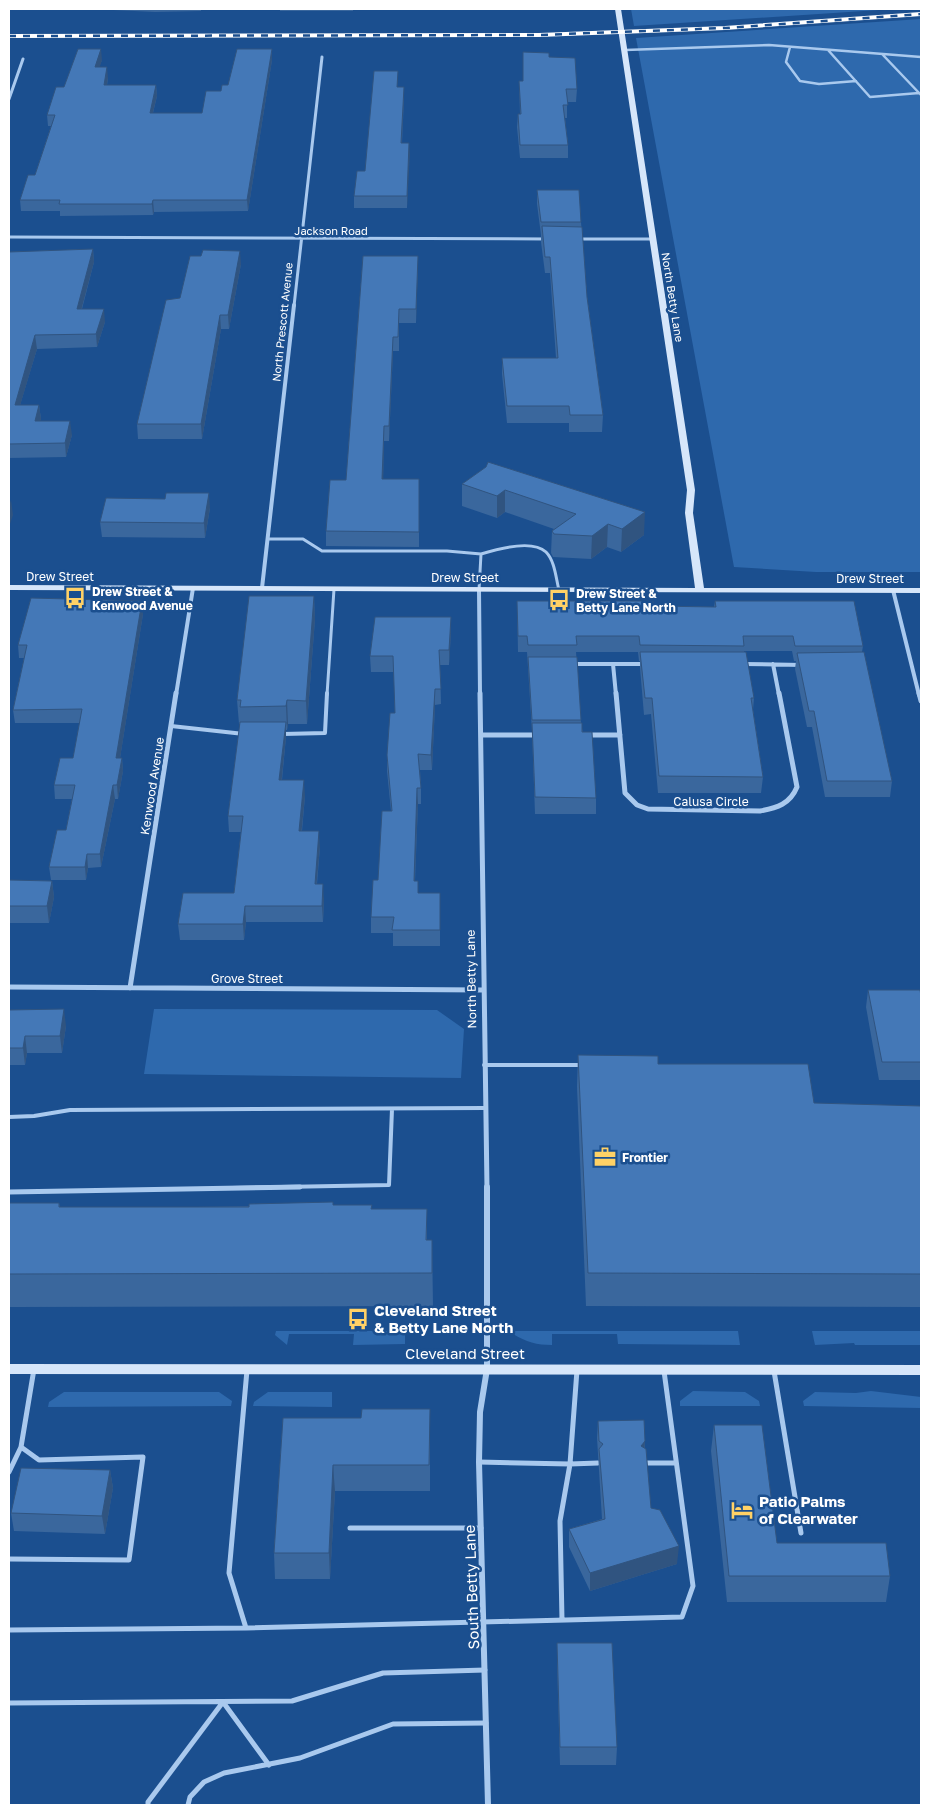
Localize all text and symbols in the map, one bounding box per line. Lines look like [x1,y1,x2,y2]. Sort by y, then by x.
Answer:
street label: Jackson Road [294,224,368,237]
street label: North Betty Lane [659,251,687,343]
street label: North Prescott Avenue [269,262,295,382]
street label: Drew Street [26,569,94,584]
street label: Drew Street [431,570,499,585]
street label: Drew Street [836,571,904,586]
place label: Drew Street & Kenwood Avenue [92,584,193,613]
bus stop icon: Drew Street & Kenwood Avenue [62,585,88,611]
place label: Drew Street & Betty Lane North [576,586,676,615]
bus stop icon: Drew Street & Betty Lane North [546,587,572,613]
street label: Kenwood Avenue [137,736,167,836]
street label: Calusa Circle [673,794,749,809]
street label: North Betty Lane [463,929,479,1029]
street label: Grove Street [211,971,283,986]
office icon: Frontier [592,1144,618,1170]
place label: Frontier [622,1150,668,1165]
place label: Cleveland Street & Betty Lane North [374,1301,513,1336]
bus stop icon: Cleveland Street & Betty Lane North [345,1306,371,1332]
street label: Cleveland Street [405,1344,525,1362]
place label: Patio Palms of Clearwater [759,1492,858,1527]
hotel icon: Patio Palms of Clearwater [729,1497,755,1523]
street label: South Betty Lane [460,1524,482,1650]

